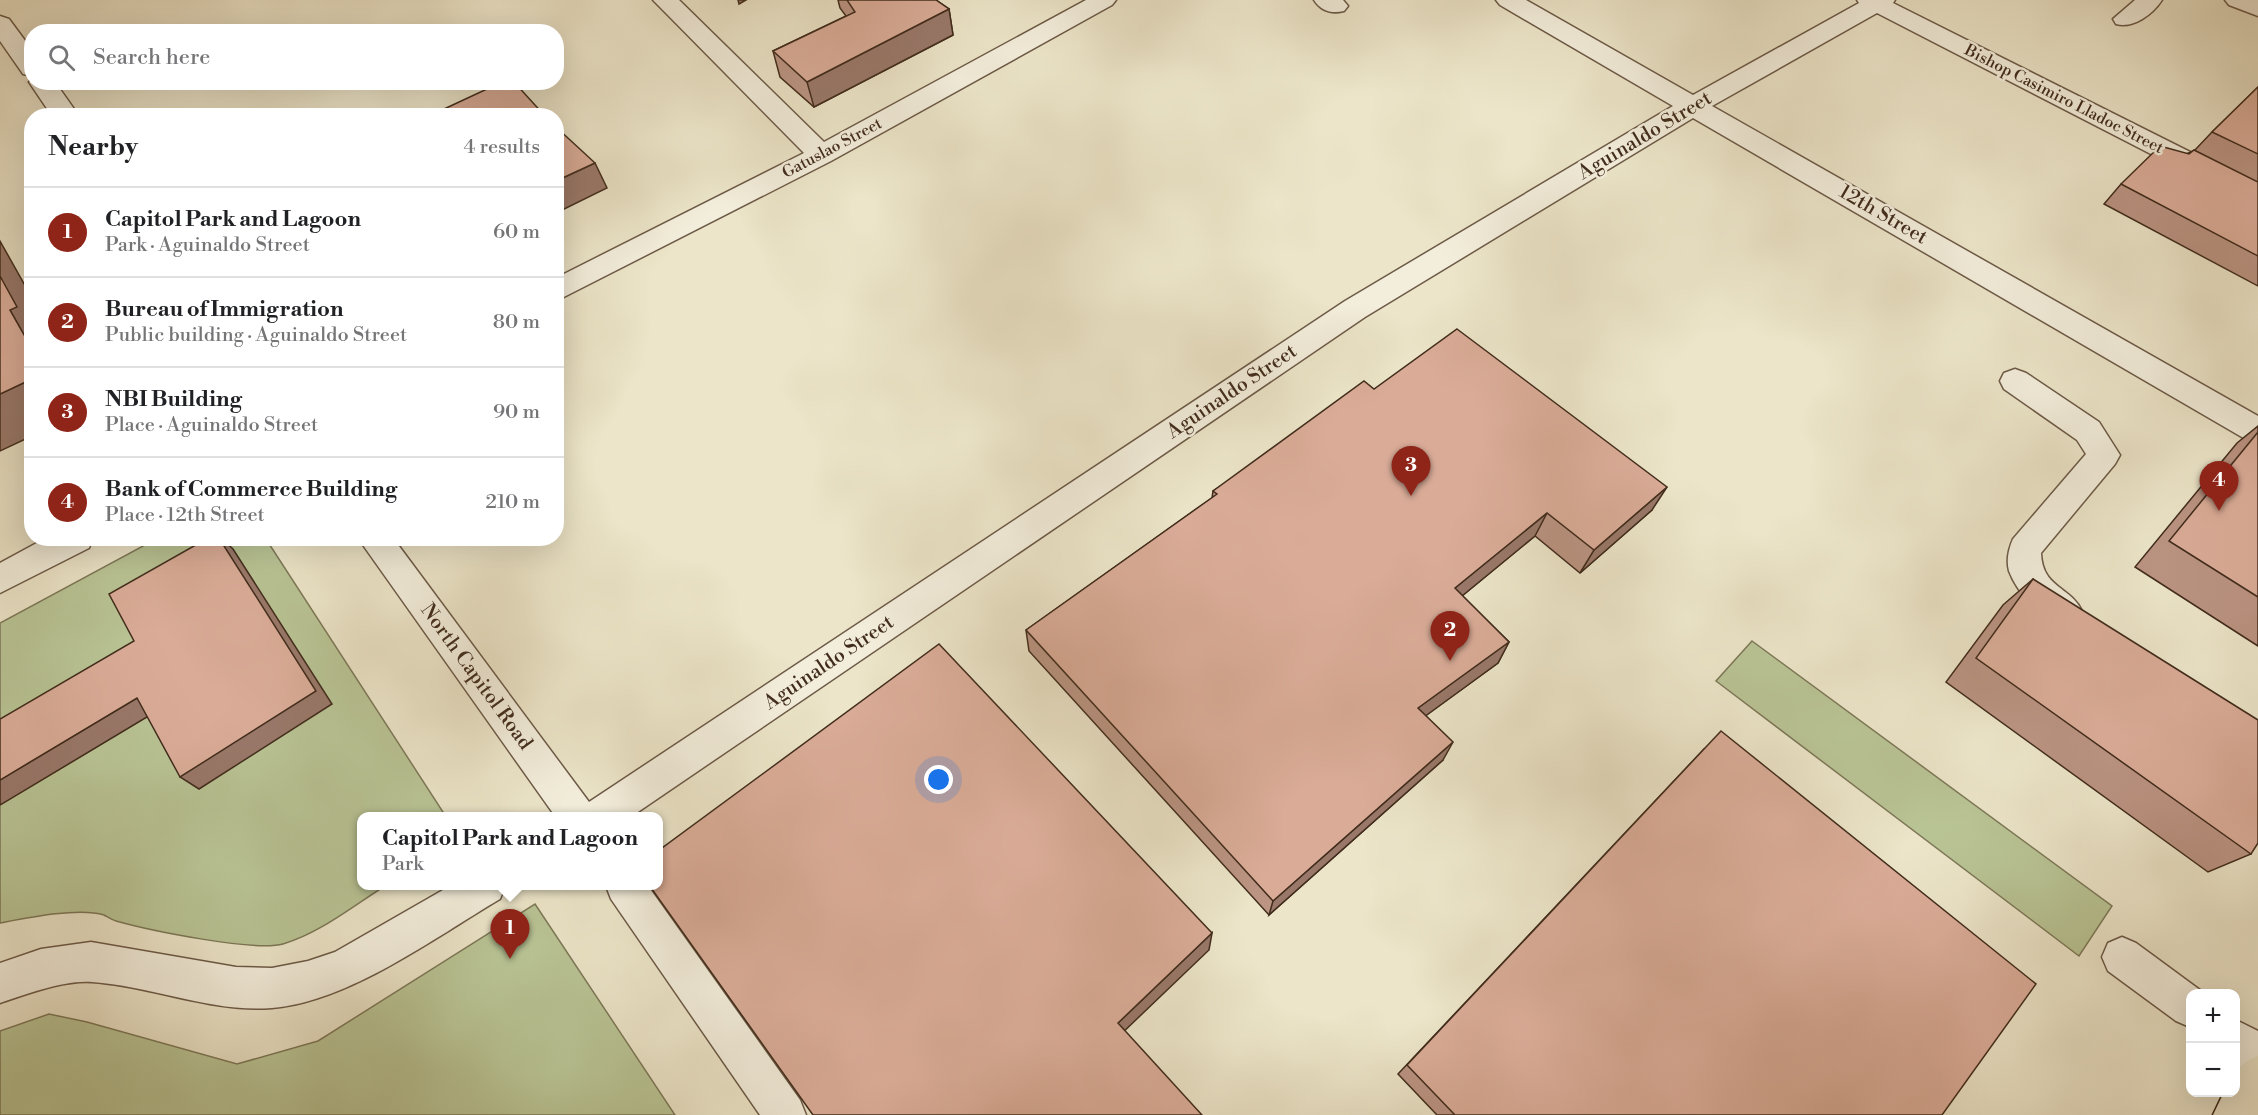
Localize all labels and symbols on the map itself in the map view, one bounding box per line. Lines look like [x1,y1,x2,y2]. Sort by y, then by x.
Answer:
street label: Bishop Casimiro Lladoc Street [1960,40,2167,158]
street label: Aguinaldo Street [1573,86,1716,186]
street label: Gatuslao Street [779,113,886,183]
street label: 12th Street [1834,180,1932,250]
street label: Aguinaldo Street [1161,339,1302,445]
pin: 3 [1392,446,1430,496]
pin: 4 [2200,462,2238,511]
street label: North Capitol Road [415,599,538,756]
street label: Aguinaldo Street [758,610,899,716]
pin: 2 [1430,612,1470,661]
your location [924,765,953,794]
pin: 1 [490,910,530,959]

